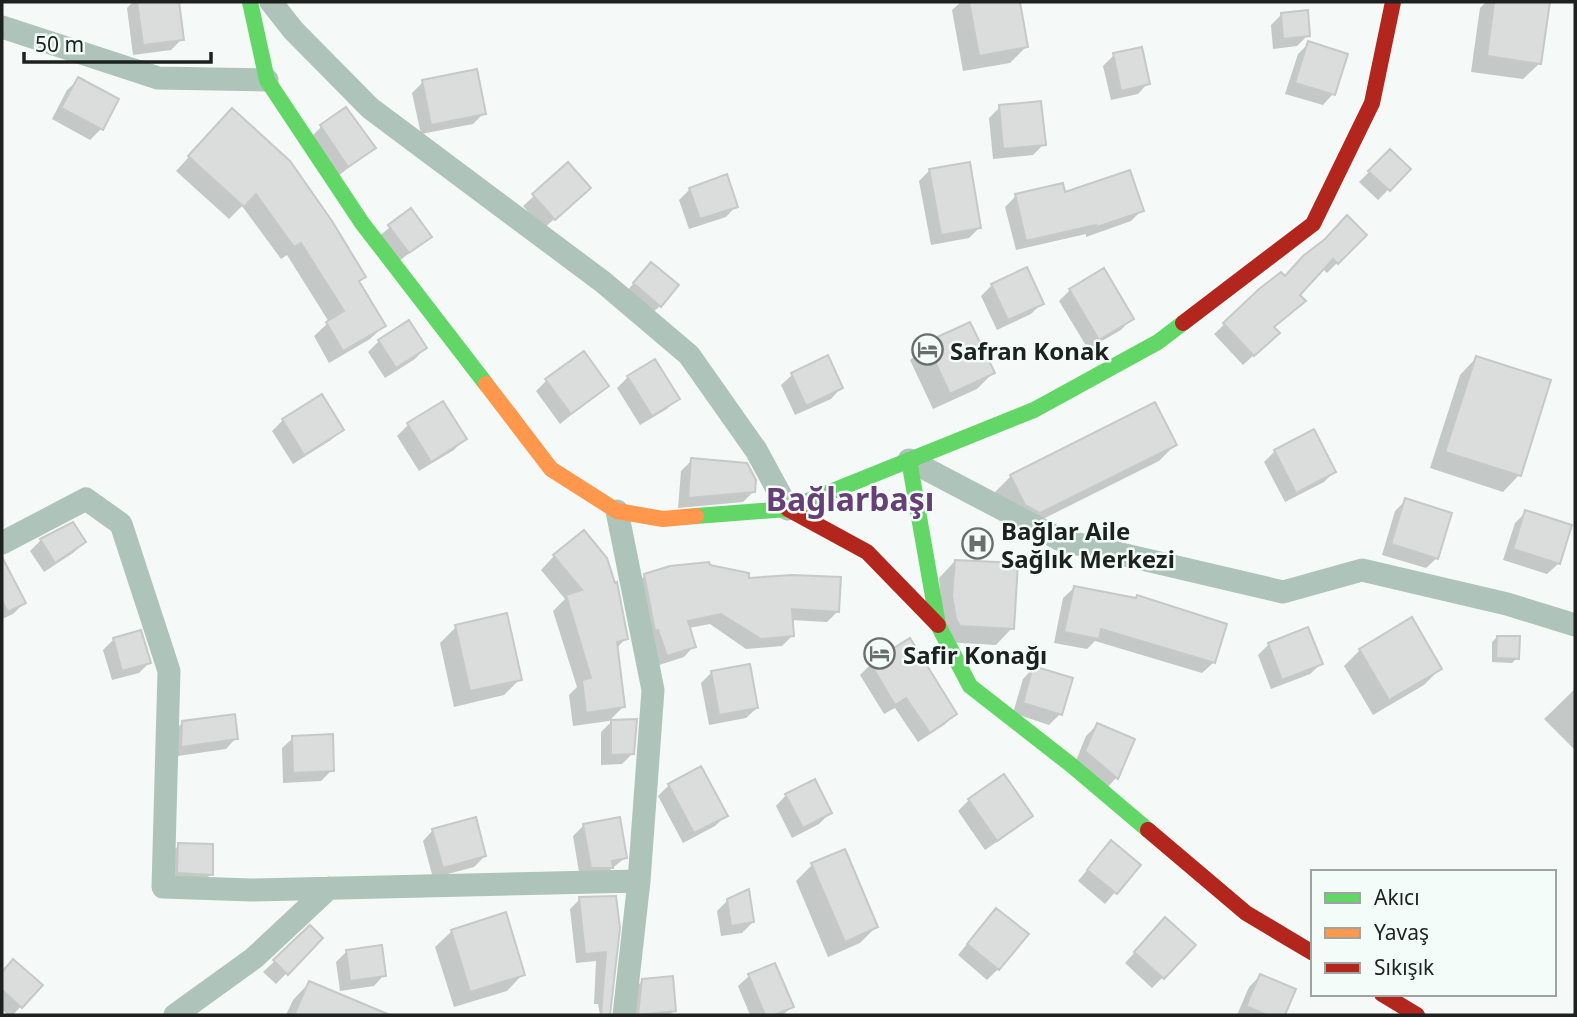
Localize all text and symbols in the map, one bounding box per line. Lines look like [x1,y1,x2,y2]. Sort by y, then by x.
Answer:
scale bar [24,21,212,65]
text: 50 m [35,30,84,58]
hotel icon: Safran Konak [910,333,944,367]
place label: Safran Konak [950,334,1109,367]
district label: Bağlarbaşı [766,477,934,520]
place label: Bağlar Aile Sağlık Merkezi [1001,514,1175,575]
hospital icon: Bağlar Aile Sağlık Merkezi [961,527,995,561]
hotel icon: Safir Konağı [863,637,897,671]
place label: Safir Konağı [903,638,1047,671]
legend [1311,870,1556,996]
text: Akıcı [1374,883,1420,911]
text: Yavaş [1374,918,1429,946]
text: Sıkışık [1374,953,1435,981]

